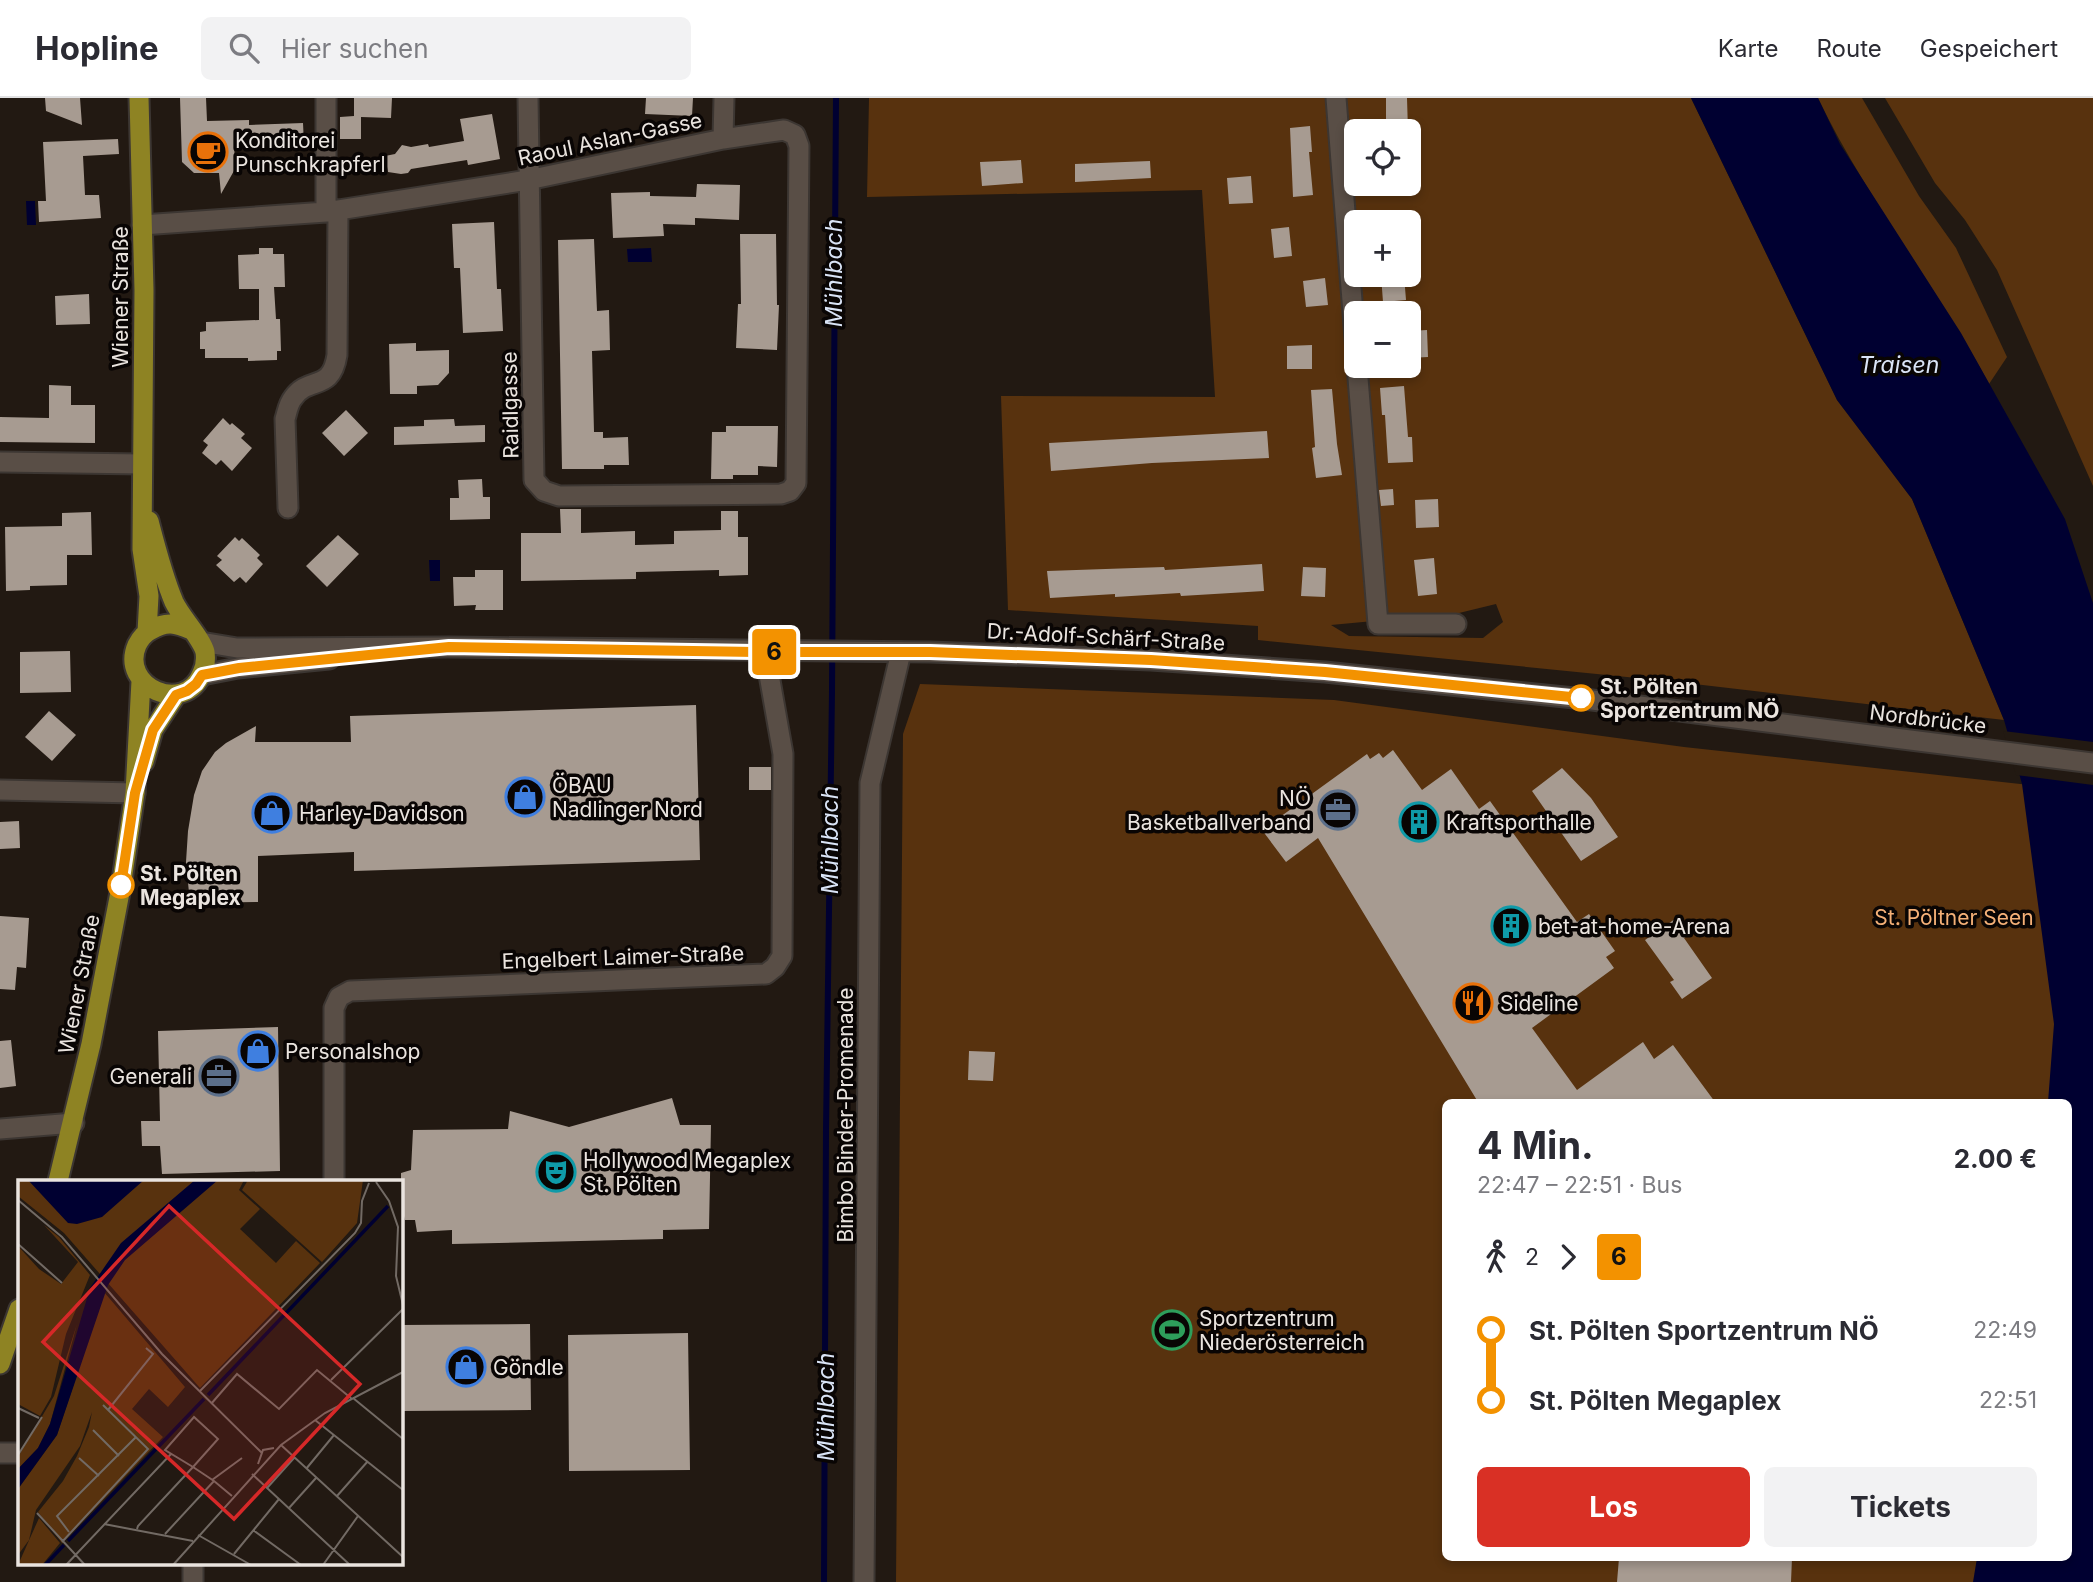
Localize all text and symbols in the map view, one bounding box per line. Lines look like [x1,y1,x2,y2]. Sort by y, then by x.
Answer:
search box [201,17,691,80]
text: Hopline [35,28,159,68]
icon: search [225,29,263,67]
text: Hier suchen [281,33,429,64]
text: Karte [1718,34,1778,63]
text: Route [1816,34,1882,63]
text: Gespeichert [1920,34,2058,63]
street label: Raoul Aslan-Gasse [516,107,704,171]
map controls [1344,119,1421,378]
button: locate [1344,119,1421,196]
place label: Konditorei Punschkrapferl [235,128,386,177]
cafe icon: Konditorei Punschkrapferl [187,131,229,173]
button: + [1344,210,1421,287]
water label: Mühlbach [820,219,848,327]
street label: Wiener Straße [108,226,133,368]
button: − [1344,301,1421,378]
street label: Raidlgasse [497,351,523,459]
water label: Traisen [1859,351,1939,379]
street label: Dr.-Adolf-Schärf-Straße [986,618,1226,656]
line badge: 6 [751,629,797,675]
text: 6 [766,637,782,666]
place label: St. Pölten Sportzentrum NÖ [1600,674,1779,723]
marker: St. Pölten Sportzentrum NÖ [1568,685,1594,711]
street label: Nordbrücke [1868,699,1988,739]
place label: ÖBAU Nadlinger Nord [552,773,703,822]
shop icon: ÖBAU Nadlinger Nord [504,776,546,818]
water label: Mühlbach [816,786,844,894]
place label: NÖ Basketballverband [1127,786,1311,835]
office icon: NÖ Basketballverband [1317,789,1359,831]
shop icon: Harley-Davidson [251,792,293,834]
place label: Harley-Davidson [299,801,465,826]
building icon: Kraftsporthalle [1398,801,1440,843]
place label: Kraftsporthalle [1446,810,1592,835]
place label: St. Pölten Megaplex [140,861,241,910]
marker: St. Pölten Megaplex [108,872,134,898]
building icon: bet-at-home-Arena [1490,905,1532,947]
park label: St. Pöltner Seen [1874,905,2034,930]
street label: Wiener Straße [53,912,105,1056]
place label: bet-at-home-Arena [1538,914,1730,939]
street label: Engelbert Laimer-Straße [501,940,745,974]
restaurant icon: Sideline [1452,982,1494,1024]
street label: Bimbo Binder-Promenade [833,987,858,1243]
place label: Sideline [1500,991,1578,1016]
shop icon: Personalshop [237,1030,279,1072]
place label: Personalshop [285,1039,420,1064]
office icon: Generali [198,1055,240,1097]
place label: Generali [110,1064,192,1089]
text: 4 Min. [1477,1122,1594,1168]
text: 2.00 € [1954,1143,2037,1174]
place label: Hollywood Megaplex St. Pölten [583,1148,791,1197]
theatre icon: Hollywood Megaplex St. Pölten [535,1151,577,1193]
text: 22:47 – 22:51 · Bus [1477,1171,1682,1199]
inset map [18,1180,402,1564]
icon: walk [1477,1238,1515,1276]
icon: forward [1549,1238,1587,1276]
text: 6 [1611,1242,1627,1271]
text: 2 [1525,1243,1539,1271]
place label: Sportzentrum Niederösterreich [1199,1306,1365,1355]
sports icon: Sportzentrum Niederösterreich [1151,1309,1193,1351]
text: St. Pölten Sportzentrum NÖ [1529,1315,1879,1346]
text: 22:49 [1973,1316,2037,1344]
shop icon: Göndle [445,1346,487,1388]
water label: Mühlbach [812,1353,840,1461]
place label: Göndle [493,1355,564,1380]
text: St. Pölten Megaplex [1529,1385,1781,1416]
text: 22:51 [1979,1386,2037,1414]
button: Los [1477,1467,1750,1547]
button: Tickets [1764,1467,2037,1547]

